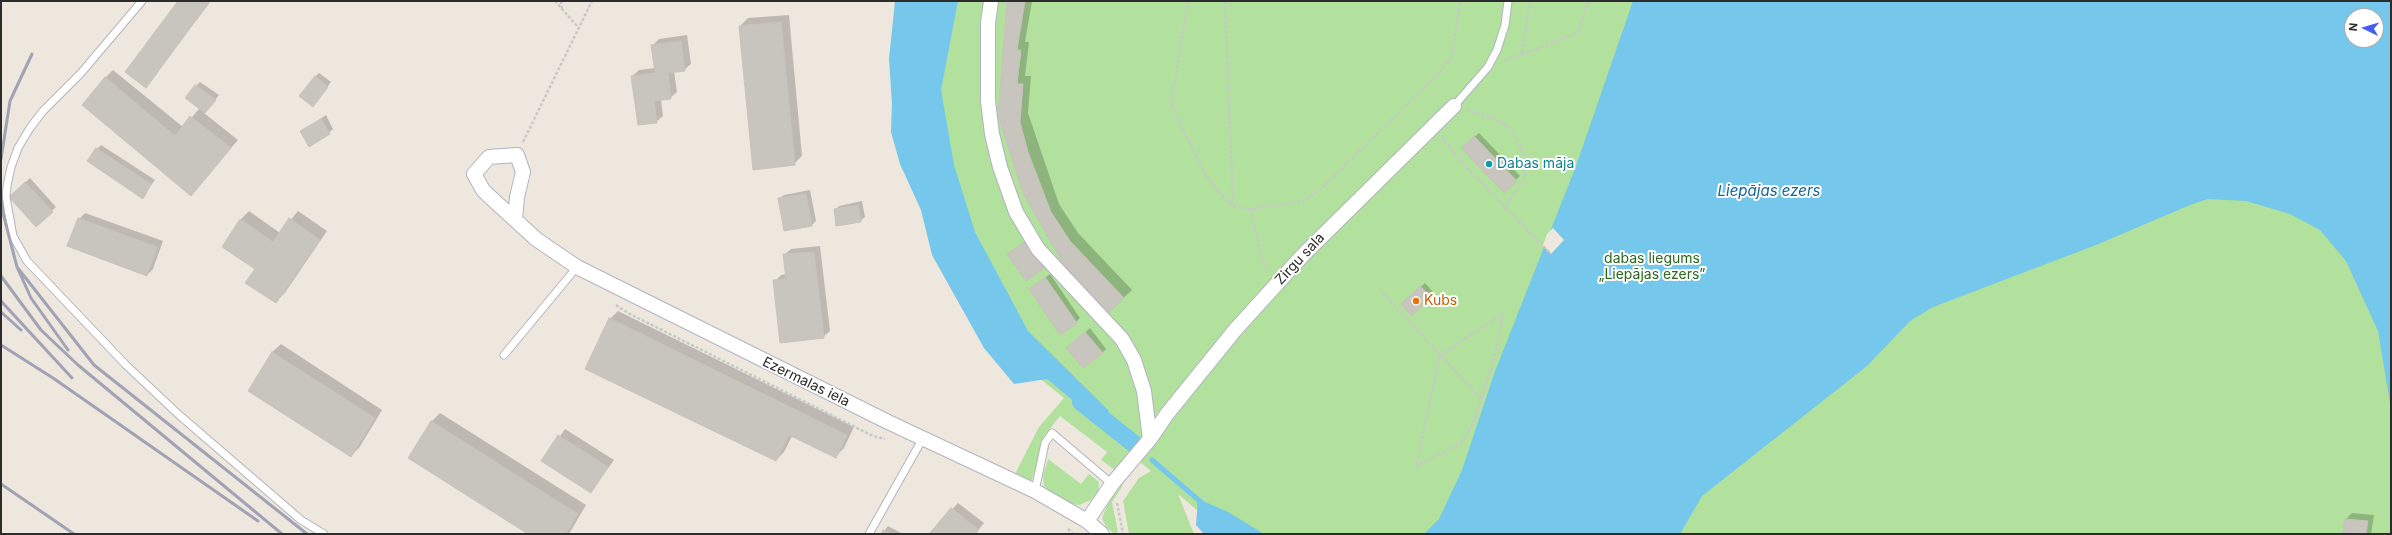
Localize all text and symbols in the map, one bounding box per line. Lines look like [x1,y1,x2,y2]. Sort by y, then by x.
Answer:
north arrow [2344,8,2384,48]
text: N [2346,22,2360,32]
place label: Dabas māja [1497,156,1574,172]
marker: Dabas māja [1484,159,1494,169]
water label: Liepājas ezers [1718,182,1820,200]
street label: Zirgu sala [1272,230,1328,288]
park label: dabas liegums „Liepājas ezers” [1599,251,1705,284]
place label: Kubs [1424,293,1457,309]
marker: Kubs [1411,296,1421,306]
street label: Ezermalas iela [760,354,852,410]

